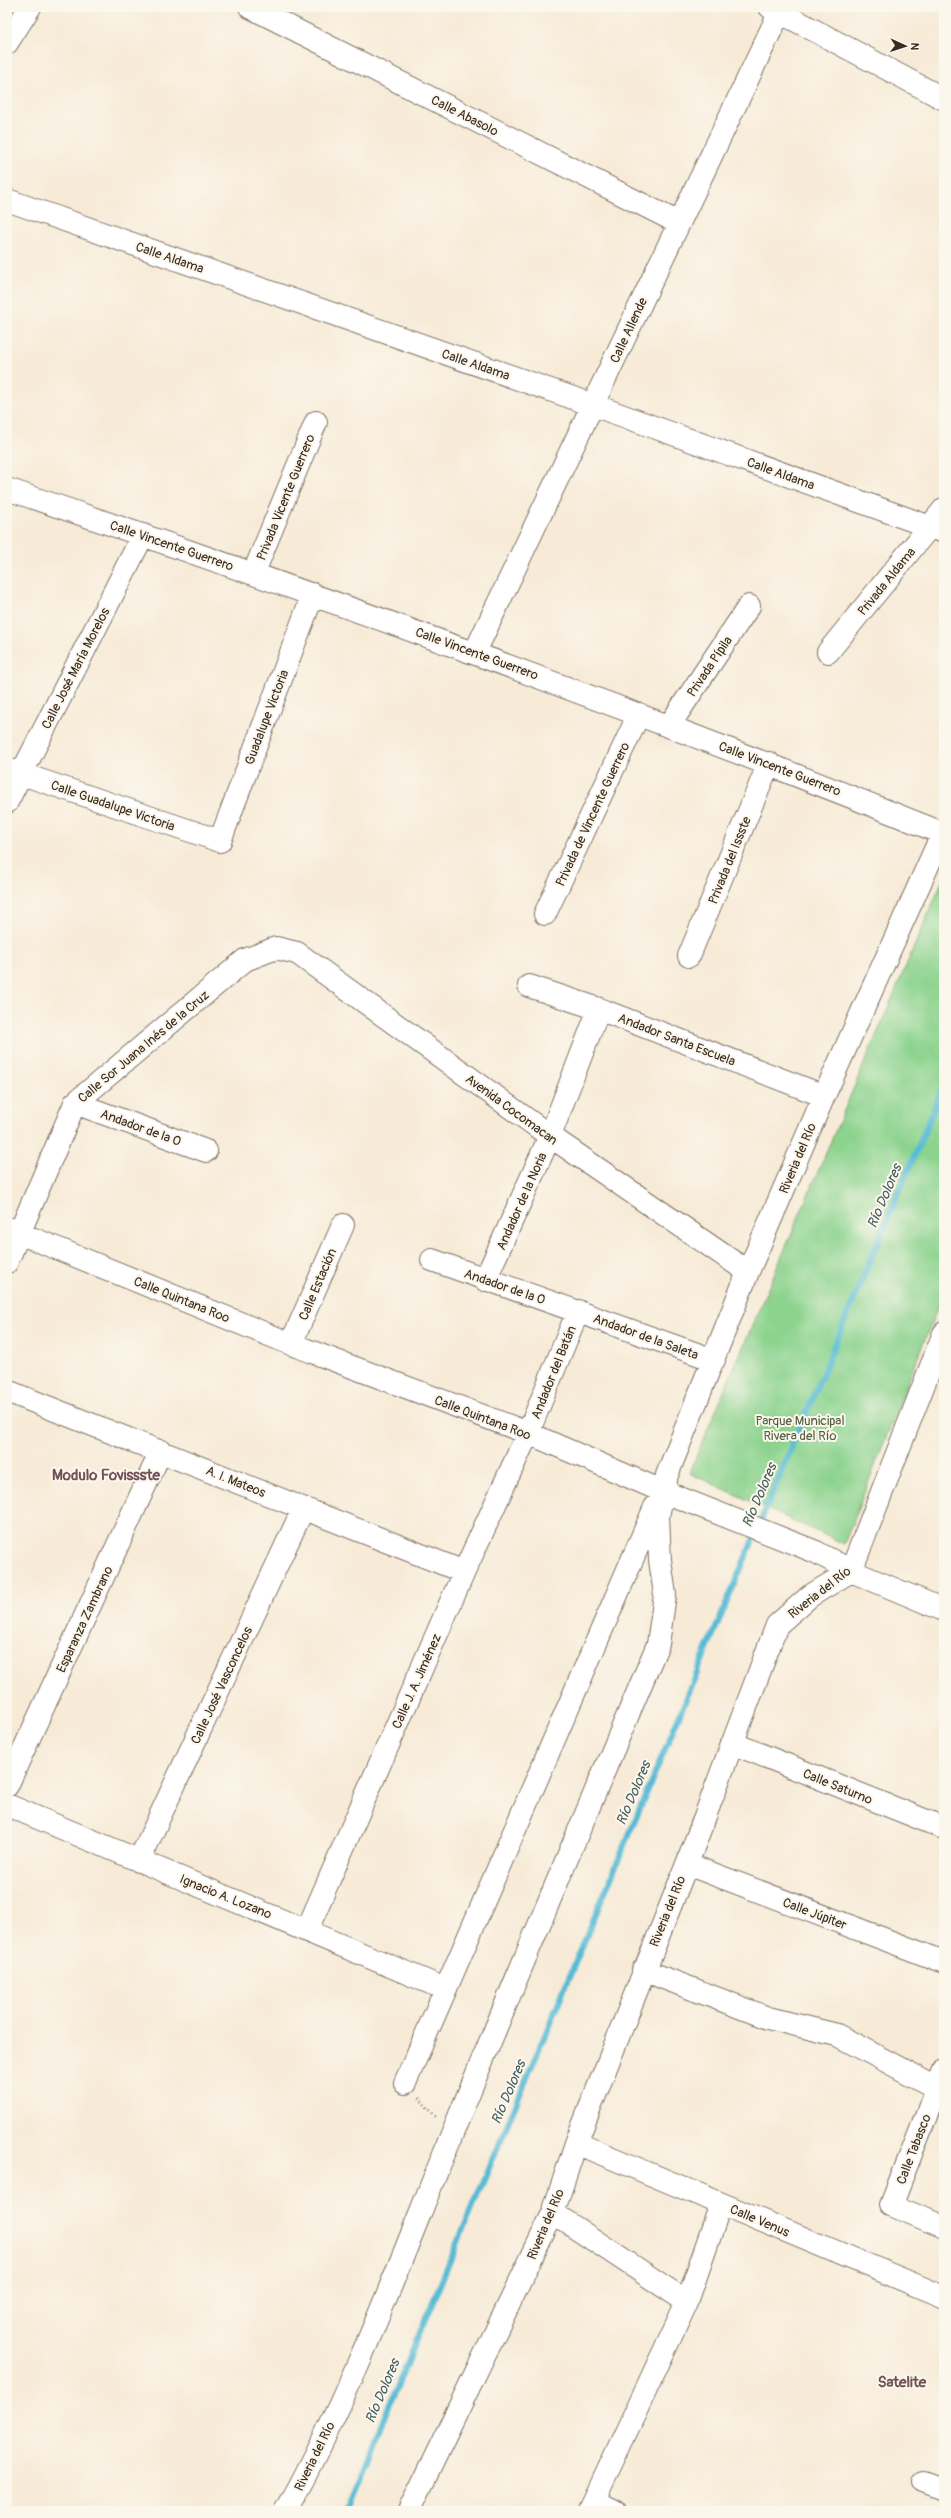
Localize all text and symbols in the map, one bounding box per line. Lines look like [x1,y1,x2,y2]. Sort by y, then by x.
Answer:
north arrow [885,26,925,66]
text: N [908,42,921,51]
street label: Calle Abasolo [428,92,501,140]
street label: Calle Aldama [133,239,206,277]
street label: Calle Allende [607,295,651,366]
street label: Calle Aldama [439,346,512,384]
street label: Privada Vicente Guerrero [253,432,319,563]
street label: Calle Aldama [745,454,817,494]
street label: Calle Vincente Guerrero [108,517,236,575]
street label: Privada Aldama [854,544,919,619]
street label: Calle José María Morelos [38,605,113,732]
street label: Calle Vincente Guerrero [413,624,540,684]
street label: Privada Pípila [684,633,736,700]
street label: Guadalupe Victoria [241,668,292,767]
street label: Calle Vincente Guerrero [716,738,843,800]
street label: Privada de Vincente Guerrero [552,740,633,889]
street label: Calle Guadalupe Victoria [49,777,177,835]
street label: Privada del Issste [705,814,755,906]
street label: Calle Sor Juana Inés de la Cruz [75,987,213,1106]
street label: Andador Santa Escuela [616,1010,738,1070]
street label: Avenida Cocomacan [462,1071,561,1149]
street label: Andador de la O [98,1106,183,1150]
street label: Riveria del Río [776,1121,820,1196]
street label: Andador de la Noria [493,1150,551,1253]
water label: Río Dolores [863,1160,906,1231]
street label: Calle Estación [296,1246,340,1323]
street label: Andador de la O [462,1266,547,1308]
street label: Calle Quintana Roo [131,1273,232,1326]
street label: Andador de la Saleta [591,1310,700,1363]
street label: Andador del Batán [528,1323,580,1421]
street label: Calle Quintana Roo [432,1392,533,1444]
park label: Parque Municipal Rivera del Río [756,1413,844,1444]
water label: Río Dolores [738,1459,781,1530]
street label: A. I. Mateos [203,1463,268,1501]
district label: Modulo Fovissste [52,1466,161,1485]
street label: Riveria del Río [785,1563,854,1622]
street label: Esparanza Zambrano [53,1564,117,1675]
street label: Calle José Vasconcelos [188,1624,256,1747]
street label: Calle J. A. Jiménez [389,1631,445,1731]
water label: Río Dolores [612,1757,655,1828]
street label: Calle Saturno [800,1766,875,1808]
street label: Ignacio A. Lozano [177,1871,274,1923]
street label: Riveria del Río [646,1873,689,1949]
street label: Calle Júpiter [780,1894,849,1934]
water label: Río Dolores [487,2056,530,2127]
street label: Calle Tabasco [893,2112,935,2187]
street label: Riveria del Río [524,2187,568,2262]
street label: Calle Venus [727,2201,792,2241]
water label: Río Dolores [361,2355,404,2426]
district label: Satelite [878,2373,927,2392]
street label: Riveria del Río [291,2419,339,2494]

